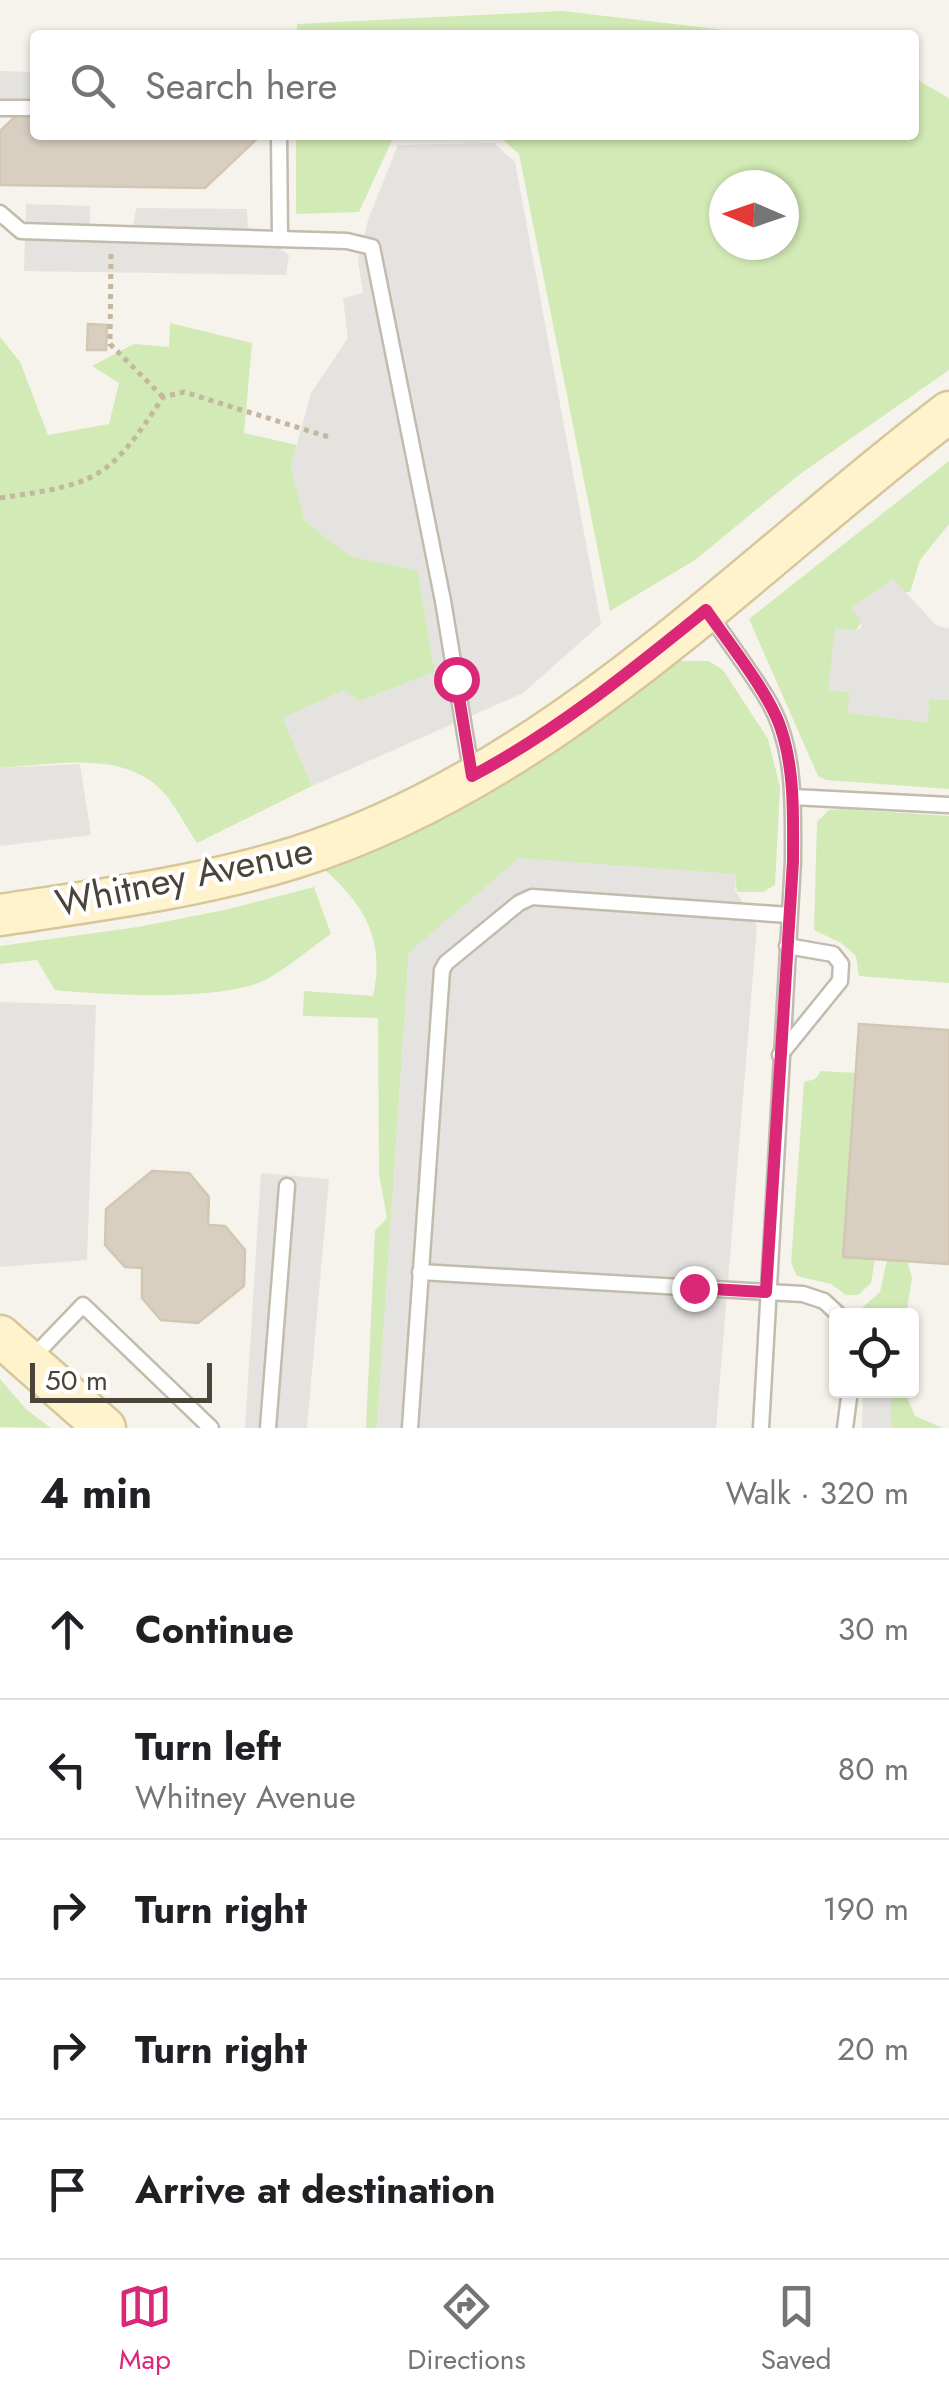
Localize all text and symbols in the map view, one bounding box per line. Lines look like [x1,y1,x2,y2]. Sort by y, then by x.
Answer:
search box [30,30,919,140]
icon: search [65,58,120,113]
text: Search here [145,58,337,113]
north arrow [709,170,799,260]
route start [434,657,480,703]
street label: Whitney Avenue [50,822,318,930]
route end [672,1266,718,1312]
map controls [829,1308,919,1398]
button: locate [829,1308,919,1398]
scale bar [30,1358,212,1402]
text: 50 m [45,1360,108,1401]
text: 4 min [40,1463,152,1524]
text: Walk · 320 m [725,1470,909,1516]
icon: ahead [40,1602,95,1657]
text: Continue [135,1602,294,1657]
text: 30 m [838,1606,909,1652]
text: Turn left [135,1719,281,1774]
icon: left [40,1742,95,1797]
text: 80 m [838,1746,909,1792]
text: Whitney Avenue [135,1774,356,1820]
icon: right [40,1882,95,1937]
text: Turn right [135,1882,307,1937]
text: 190 m [822,1886,909,1932]
icon: right [40,2022,95,2077]
text: Turn right [135,2022,307,2077]
text: 20 m [837,2026,909,2072]
icon: arrive [40,2162,95,2217]
text: Arrive at destination [135,2162,496,2217]
tab: Map [117,2279,172,2380]
tab: Directions [407,2279,526,2380]
tab: Saved [761,2279,832,2380]

